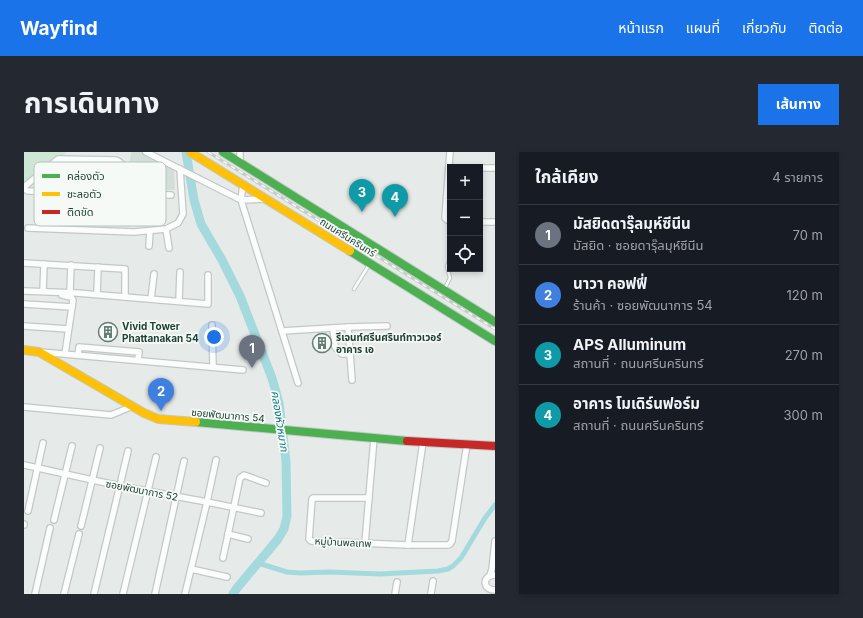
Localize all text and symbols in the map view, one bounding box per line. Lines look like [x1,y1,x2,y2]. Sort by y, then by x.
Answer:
text: Wayfind [20,17,98,40]
text: หน้าแรก [618,19,664,36]
text: แผนที่ [686,19,720,36]
text: เกี่ยวกับ [742,19,787,36]
text: ติดต่อ [809,19,843,36]
button: เส้นทาง [758,84,839,125]
text: การเดินทาง [24,86,159,120]
legend [34,162,166,226]
map controls [447,164,483,272]
button: + [447,164,483,200]
text: ใกล้เคียง [535,167,598,187]
text: คล่องตัว [67,169,105,183]
text: 4 รายการ [772,169,823,185]
pin: 3 [349,179,375,212]
pin: 4 [382,184,408,217]
text: ชะลอตัว [67,187,102,201]
button: − [447,200,483,236]
text: ติดขัด [67,205,94,219]
text: มัสยิดดารุ๊ลมุห์ซีนีน [573,214,691,233]
street label: ถนนศรีนครินทร์ [318,215,379,259]
text: 1 [545,227,551,243]
text: 70 m [793,227,823,243]
button: locate [447,236,483,272]
text: มัสยิด · ซอยดารุ๊ลมุห์ซีนีน [573,237,703,253]
text: นาวา คอฟฟี่ [573,274,647,293]
text: 2 [544,287,552,303]
text: 120 m [787,287,823,303]
text: ร้านค้า · ซอยพัฒนาการ 54 [573,297,713,313]
place label: Vivid Tower Phattanakan 54 [122,320,199,344]
building icon: Vivid Tower Phattanakan 54 [97,321,119,343]
your location [204,327,224,347]
place label: รีเจนท์ศรีนศรินท์ทาวเวอร์ อาคาร เอ [335,331,442,355]
building icon: รีเจนท์ศรีนศรินท์ทาวเวอร์ อาคาร เอ [311,332,333,354]
pin: 1 [239,335,265,368]
text: APS Alluminum [573,335,686,354]
text: 3 [544,347,552,363]
text: 270 m [785,347,823,363]
text: สถานที่ · ถนนศรีนครินทร์ [573,355,703,371]
pin: 2 [148,378,174,411]
water label: คลองหัวหมาก [268,390,292,453]
text: อาคาร โมเดิร์นฟอร์ม [573,394,700,413]
street label: ซอยพัฒนาการ 54 [191,406,265,424]
text: 4 [544,407,552,423]
text: 300 m [784,407,823,423]
text: สถานที่ · ถนนศรีนครินทร์ [573,417,703,433]
street label: ซอยพัฒนาการ 52 [105,477,179,503]
street label: หมู่บ้านพลเทพ [314,535,372,550]

